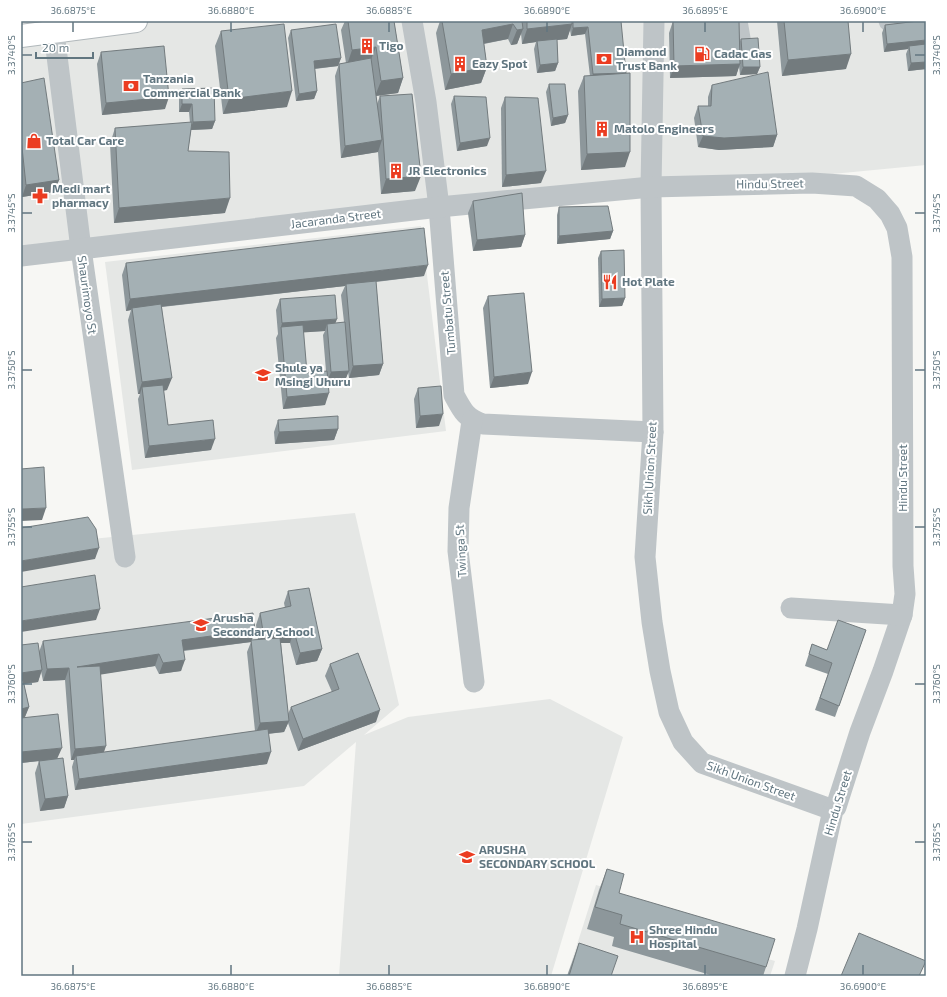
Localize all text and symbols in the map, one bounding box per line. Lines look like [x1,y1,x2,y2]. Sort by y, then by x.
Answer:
text: 36.6875°E [50,4,96,16]
text: 36.6880°E [208,4,255,16]
text: 36.6885°E [366,4,412,16]
text: 36.6890°E [524,4,571,16]
text: 36.6895°E [682,4,728,16]
text: 36.6900°E [840,4,887,16]
scale bar [36,34,93,60]
text: 3.3740°S [5,35,17,75]
text: 3.3740°S [930,35,942,75]
building icon: Tigo [358,37,376,55]
place label: Tigo [379,38,404,52]
text: 20 m [42,40,69,54]
place label: Diamond Trust Bank [616,44,677,72]
fuel station icon: Cadac Gas [693,45,711,63]
place label: Cadac Gas [714,46,772,60]
bank icon: Diamond Trust Bank [595,50,613,68]
building icon: Eazy Spot [451,55,469,73]
place label: Eazy Spot [472,56,527,71]
place label: Tanzania Commercial Bank [143,71,241,99]
bank icon: Tanzania Commercial Bank [122,77,140,95]
building icon: Matolo Engineers [593,120,611,138]
place label: Matolo Engineers [614,121,714,135]
shop icon: Total Car Care [25,132,43,150]
place label: Total Car Care [46,133,124,147]
building icon: JR Electronics [387,162,405,180]
place label: JR Electronics [408,163,487,177]
street label: Hindu Street [736,175,804,191]
place label: Medi mart pharmacy [52,181,110,210]
pharmacy icon: Medi mart pharmacy [31,187,49,205]
text: 3.3745°S [5,193,17,233]
text: 3.3745°S [930,193,942,233]
street label: Jacaranda Street [290,205,382,231]
street label: Shaurimoyo St [76,255,100,335]
street label: Tumbatu Street [436,270,458,356]
restaurant icon: Hot Plate [601,273,619,291]
place label: Hot Plate [622,274,675,288]
text: 3.3750°S [5,350,17,390]
text: 3.3750°S [930,350,942,390]
place label: Shule ya Msingi Uhuru [275,360,351,388]
school or university icon: Shule ya Msingi Uhuru [254,366,272,384]
street label: Sikh Union Street [640,421,658,515]
street label: Hindu Street [895,444,909,512]
text: 3.3755°S [5,507,17,546]
text: 3.3755°S [930,507,942,546]
street label: Twinga St [452,524,468,578]
place label: Arusha Secondary School [213,610,314,639]
school or university icon: Arusha Secondary School [192,616,210,634]
text: 3.3760°S [5,664,17,704]
text: 3.3760°S [930,664,942,704]
street label: Sikh Union Street [705,758,798,803]
street label: Hindu Street [820,768,854,837]
text: 3.3765°S [5,822,17,861]
text: 3.3765°S [930,822,942,861]
place label: ARUSHA SECONDARY SCHOOL [479,842,596,870]
school or university icon: ARUSHA SECONDARY SCHOOL [458,848,476,866]
place label: Shree Hindu Hospital [649,922,718,950]
hospital icon: Shree Hindu Hospital [628,928,646,946]
text: 36.6875°E [50,980,96,992]
text: 36.6880°E [208,980,255,992]
text: 36.6885°E [366,980,412,992]
text: 36.6890°E [524,980,571,992]
text: 36.6895°E [682,980,728,992]
text: 36.6900°E [840,980,887,992]

